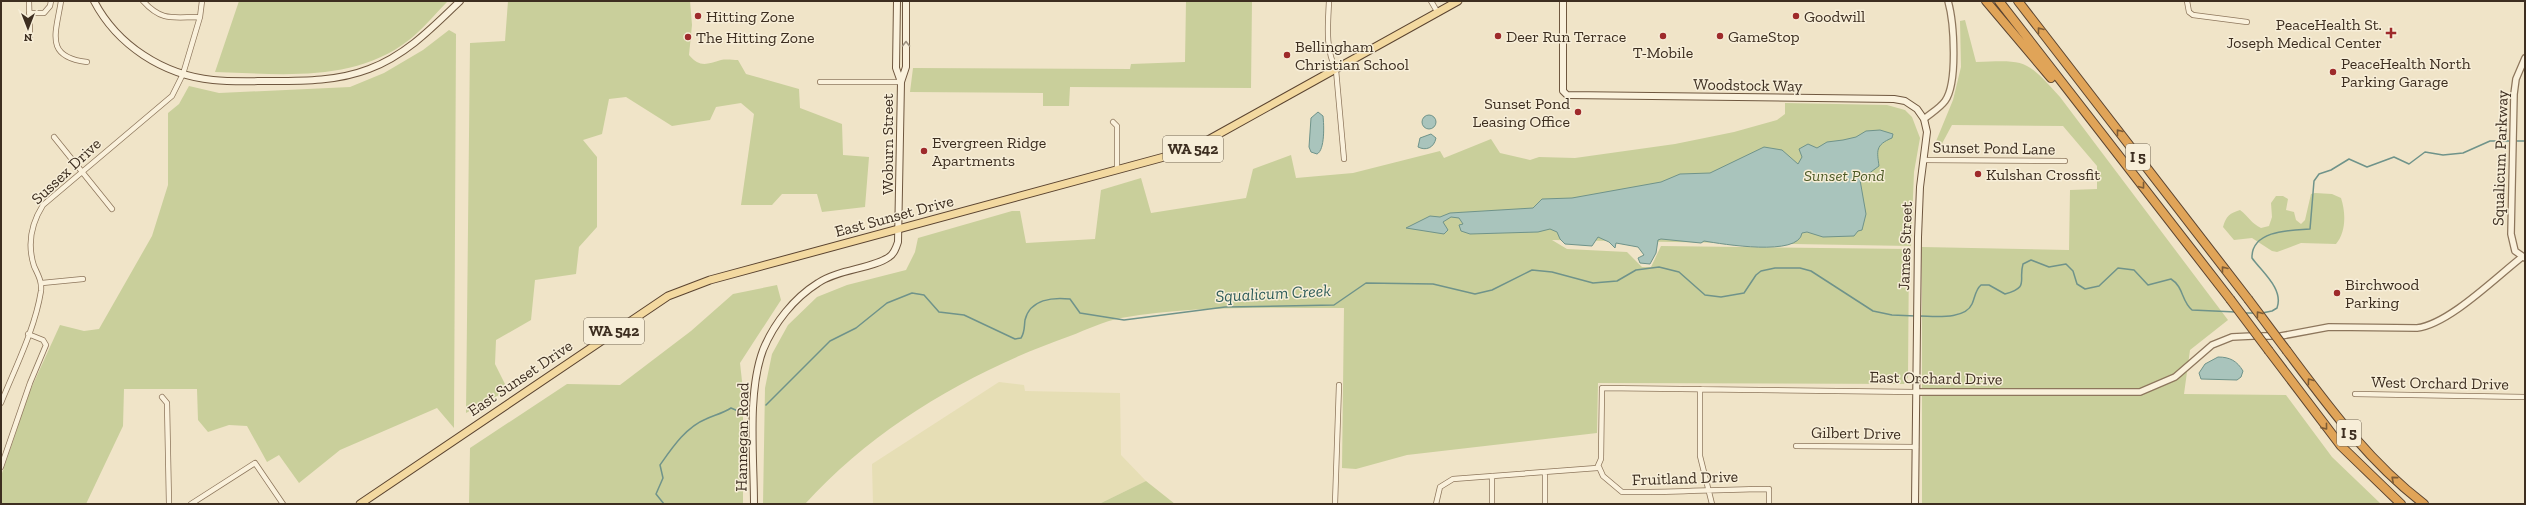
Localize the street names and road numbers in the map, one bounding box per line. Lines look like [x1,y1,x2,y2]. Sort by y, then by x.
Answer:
street label: Woodstock Way [1693,75,1804,95]
street label: Squalicum Parkway [2488,89,2512,226]
street label: Woburn Street [878,93,897,195]
street label: Sussex Drive [27,134,105,208]
road number: WA 542 [1163,136,1223,162]
street label: Sunset Pond Lane [1933,137,2055,159]
road number: I 5 [2126,144,2150,170]
street label: East Sunset Drive [833,191,955,241]
street label: James Street [1894,201,1916,291]
road number: WA 542 [584,318,644,344]
street label: East Sunset Drive [464,336,576,420]
street label: East Orchard Drive [1869,367,2003,389]
street label: West Orchard Drive [2371,372,2509,394]
street label: Hannegan Road [732,382,752,492]
road number: I 5 [2337,420,2361,446]
street label: Gilbert Drive [1811,423,1901,443]
street label: Fruitland Drive [1632,467,1738,489]

